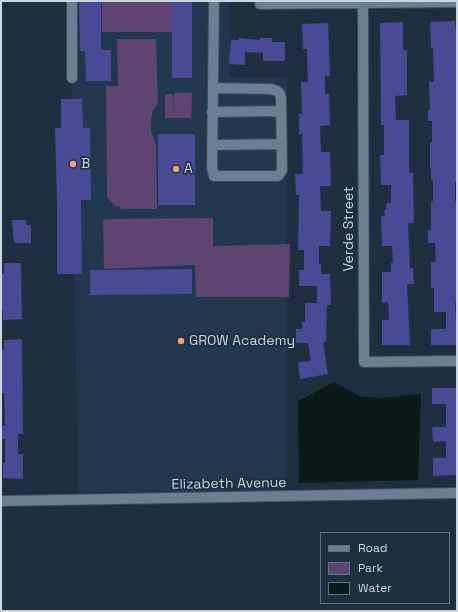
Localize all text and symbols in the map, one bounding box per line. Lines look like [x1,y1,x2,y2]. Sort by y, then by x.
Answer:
place label: B [81,156,90,172]
marker: B [68,159,78,169]
place label: A [184,161,193,177]
marker: A [171,164,181,174]
street label: Verde Street [341,186,357,272]
place label: GROW Academy [189,333,295,349]
marker: GROW Academy [176,336,186,346]
street label: Elizabeth Avenue [171,475,287,493]
legend [320,532,450,604]
text: Road [358,540,387,556]
text: Park [358,560,383,576]
text: Water [358,580,392,596]

